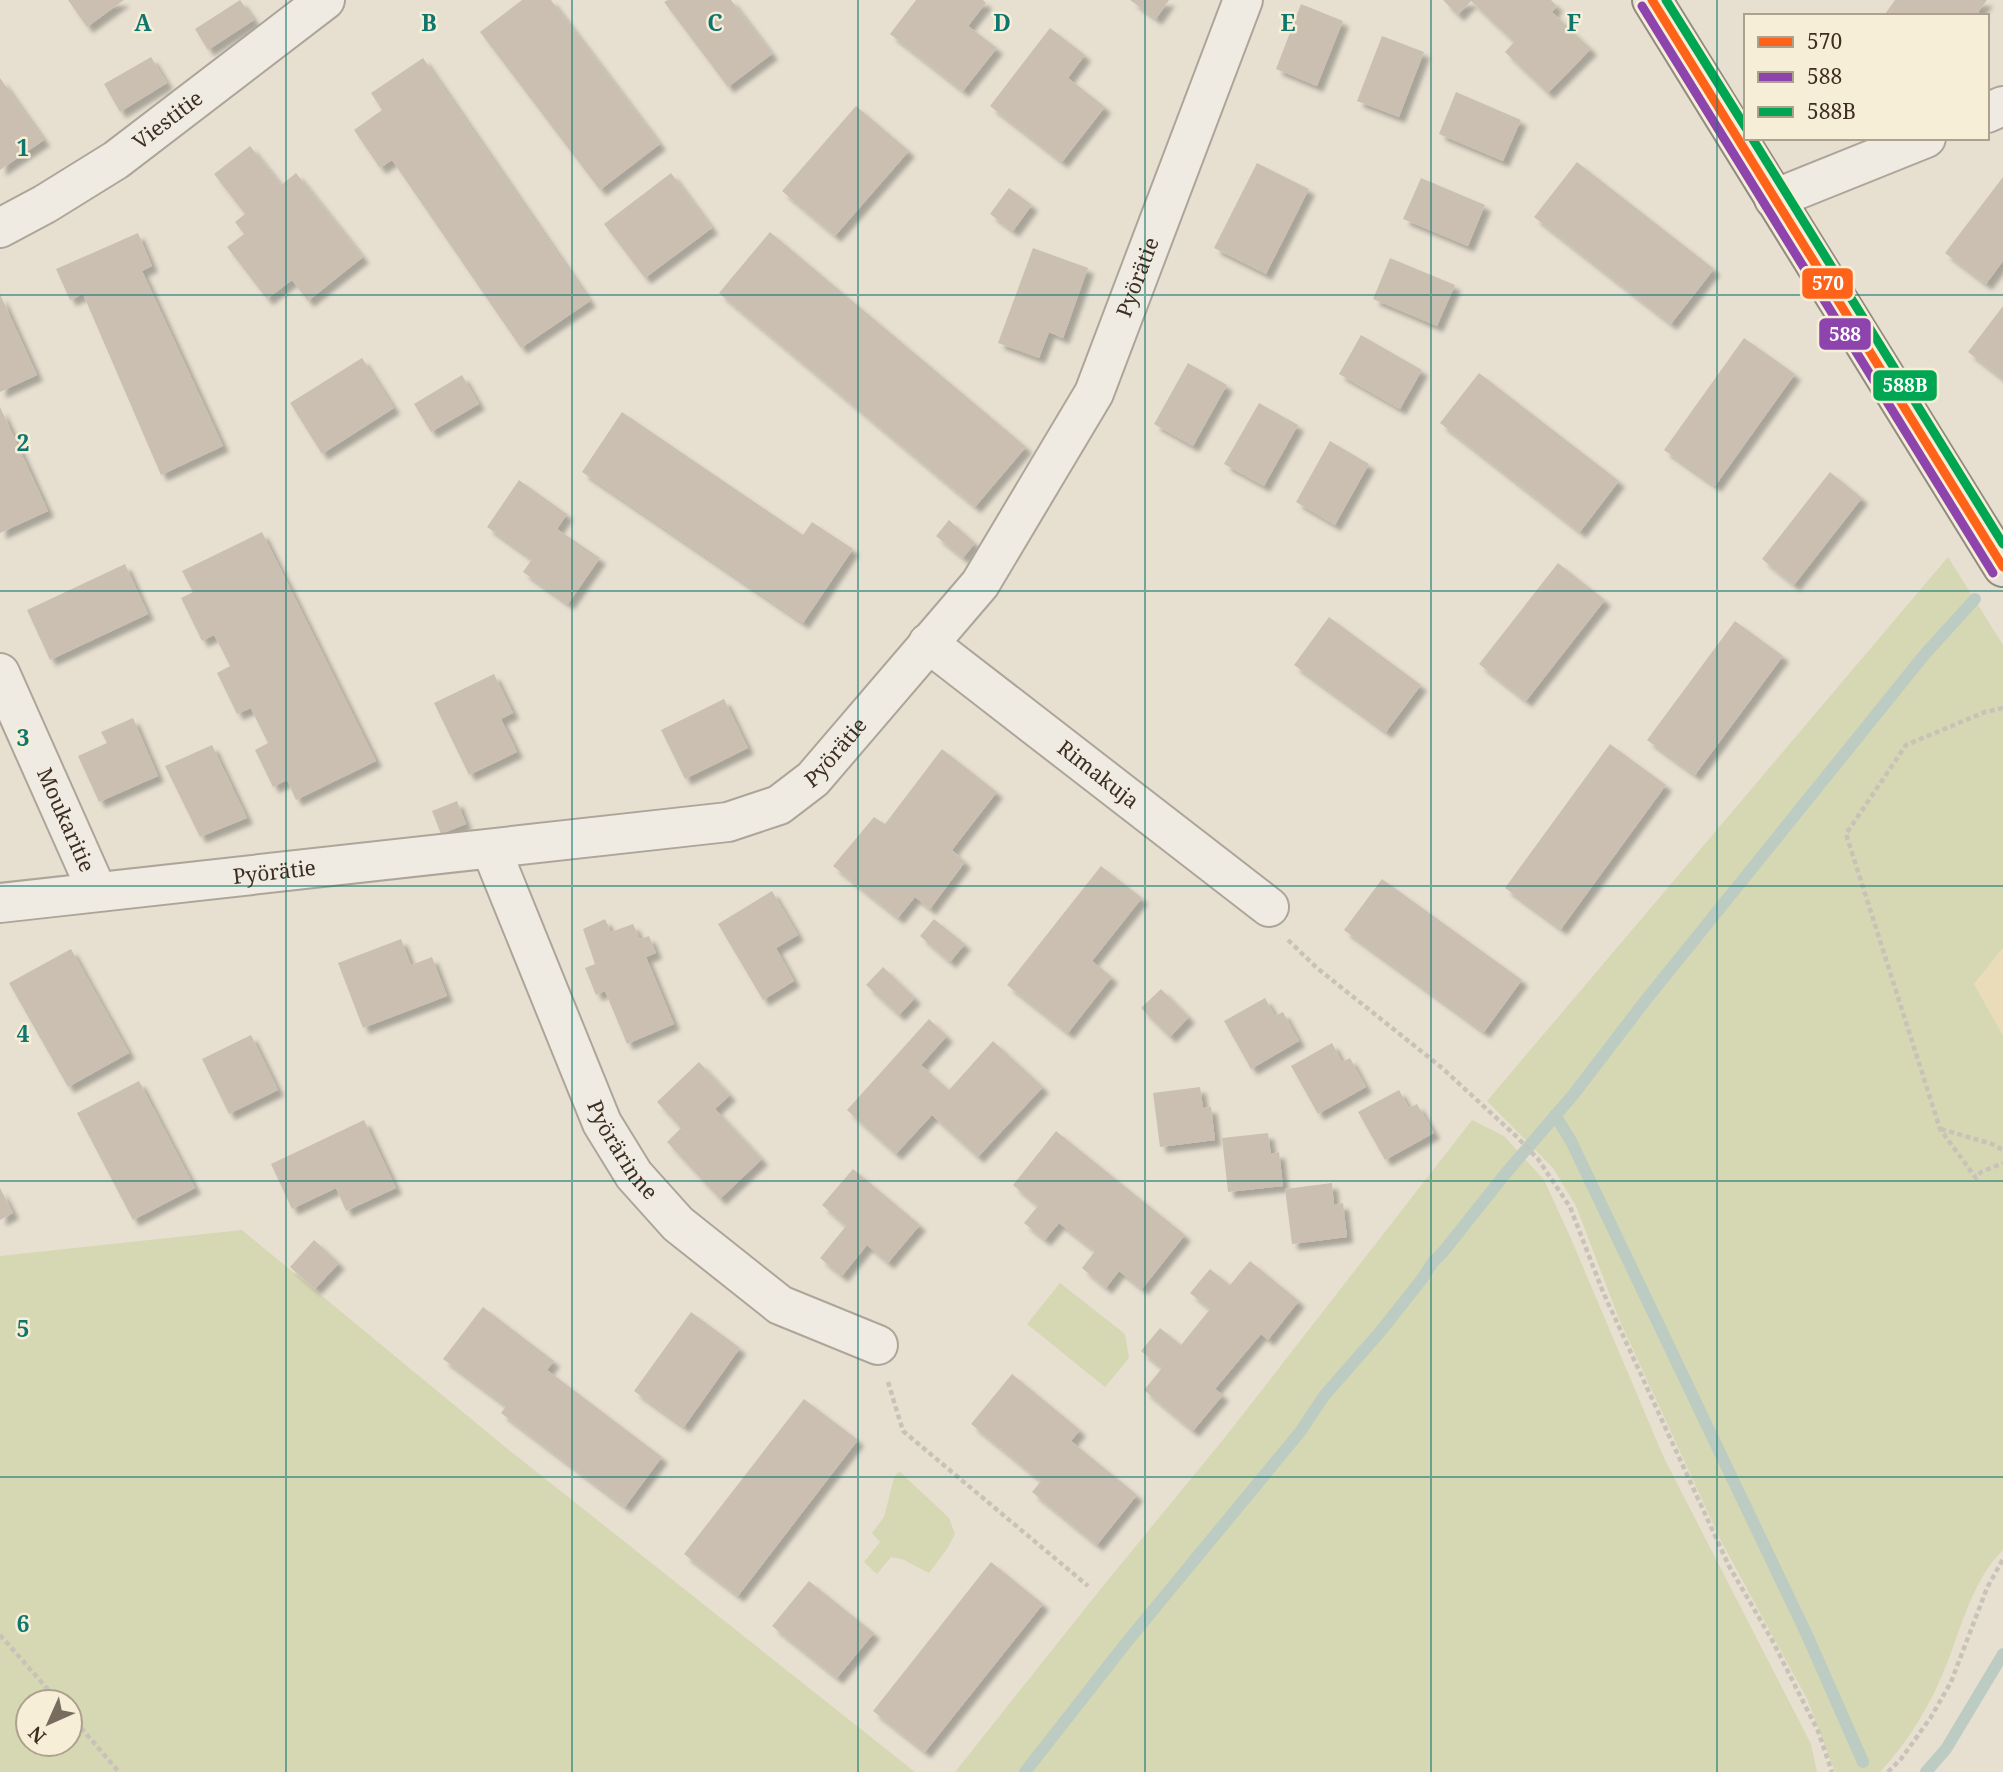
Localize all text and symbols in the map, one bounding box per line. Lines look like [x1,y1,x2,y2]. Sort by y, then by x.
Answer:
text: A [134,6,152,38]
text: B [421,6,437,38]
text: C [707,6,723,38]
text: D [993,6,1011,38]
text: E [1280,6,1296,38]
text: F [1567,6,1581,38]
legend [1744,14,1989,140]
text: 570 [1807,27,1842,55]
text: 588 [1807,62,1842,90]
street label: Viestitie [127,84,208,155]
text: 588B [1807,97,1856,125]
text: 1 [17,131,30,163]
street label: Pyörätie [1109,233,1165,321]
line badge: 570 [1801,267,1854,300]
text: 570 [1812,270,1844,296]
line badge: 588 [1818,317,1872,351]
text: 588 [1829,321,1861,347]
line badge: 588B [1872,369,1938,402]
text: 588B [1883,372,1928,398]
text: 2 [17,426,30,458]
street label: Pyörätie [799,711,873,793]
text: 3 [17,721,30,753]
street label: Rimakuja [1052,733,1145,814]
street label: Moukaritie [31,763,102,876]
street label: Pyörätie [231,853,317,890]
text: 4 [17,1017,30,1049]
street label: Pyörärinne [581,1096,664,1205]
text: 5 [17,1312,30,1344]
text: 6 [17,1607,30,1639]
north arrow [14,1688,84,1758]
text: N [22,1721,51,1750]

